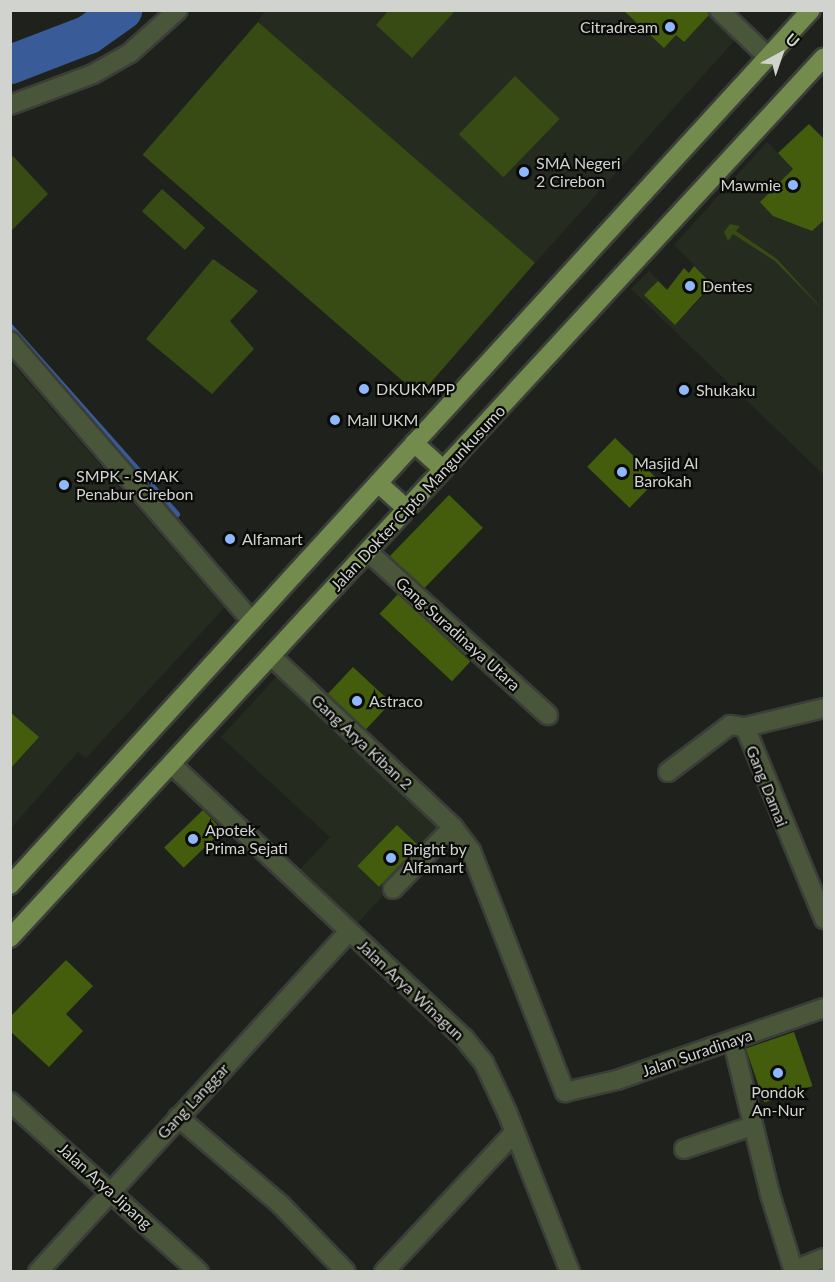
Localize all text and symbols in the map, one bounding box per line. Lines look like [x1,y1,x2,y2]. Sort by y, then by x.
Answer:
place label: Citradream [580,17,658,37]
marker: Citradream [663,20,677,34]
north arrow [751,24,811,84]
text: U [782,29,804,51]
place label: SMA Negeri 2 Cirebon [536,153,621,191]
marker: SMA Negeri 2 Cirebon [517,165,531,179]
place label: Mawmie [720,175,781,195]
marker: Mawmie [786,178,800,192]
place label: Dentes [702,276,752,296]
marker: Dentes [683,279,697,293]
place label: DKUKMPP [376,379,455,399]
place label: Shukaku [696,380,756,400]
marker: DKUKMPP [357,382,371,396]
marker: Shukaku [677,383,691,397]
street label: Jalan Dokter Cipto Mangunkusumo [327,401,509,595]
place label: Mall UKM [347,410,418,430]
marker: Mall UKM [328,413,342,427]
place label: Masjid Al Barokah [634,453,699,491]
marker: Masjid Al Barokah [615,465,629,479]
place label: SMPK - SMAK Penabur Cirebon [76,466,194,504]
marker: SMPK - SMAK Penabur Cirebon [57,478,71,492]
place label: Alfamart [242,529,303,549]
marker: Alfamart [223,532,237,546]
street label: Gang Suradinaya Utara [392,573,524,695]
street label: Gang Arya Kiban 2 [307,690,417,794]
place label: Astraco [369,691,423,711]
marker: Astraco [350,694,364,708]
street label: Gang Damai [742,743,792,829]
place label: Apotek Prima Sejati [205,820,288,858]
marker: Apotek Prima Sejati [186,832,200,846]
place label: Bright by Alfamart [403,839,467,877]
marker: Bright by Alfamart [384,851,398,865]
street label: Jalan Arya Winagun [354,935,468,1045]
street label: Jalan Suradinaya [639,1025,755,1081]
street label: Gang Langgar [153,1059,233,1143]
marker: Pondok An-Nur [771,1066,785,1080]
place label: Pondok An-Nur [751,1082,805,1120]
street label: Jalan Arya Jipang [54,1139,156,1233]

